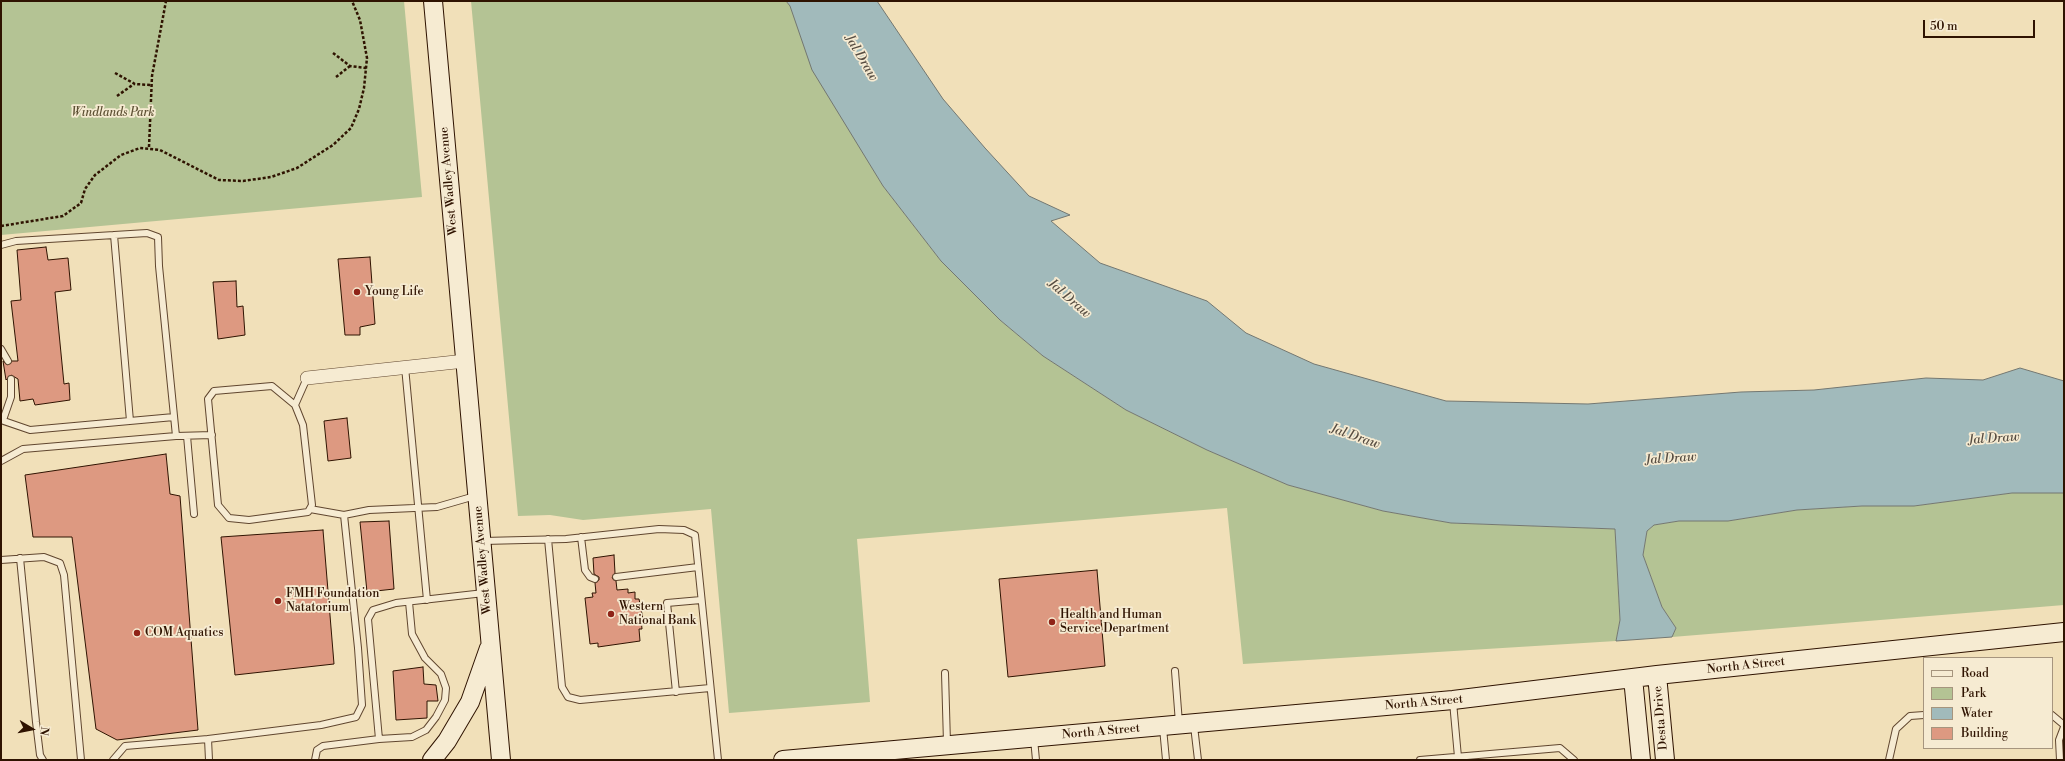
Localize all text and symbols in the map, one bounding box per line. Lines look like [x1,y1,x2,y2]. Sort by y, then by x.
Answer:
scale bar [1925,12,2037,38]
text: 50 m [1930,19,1958,34]
water label: Jal Draw [841,32,881,84]
park label: Windlands Park [72,106,154,120]
street label: West Wadley Avenue [437,126,461,236]
water label: Jal Draw [1045,276,1093,322]
place label: Young Life [365,285,423,299]
marker: Young Life [352,287,362,297]
water label: Jal Draw [1328,421,1382,453]
water label: Jal Draw [1968,429,2020,449]
water label: Jal Draw [1645,449,1697,469]
street label: West Wadley Avenue [471,505,495,615]
place label: FMH Foundation Natatorium [286,587,379,615]
marker: FMH Foundation Natatorium [273,596,283,606]
place label: Western National Bank [619,600,696,628]
place label: Health and Human Service Department [1060,608,1169,636]
marker: Western National Bank [606,609,616,619]
marker: Health and Human Service Department [1047,617,1057,627]
place label: COM Aquatics [145,626,224,640]
marker: COM Aquatics [132,628,142,638]
street label: North A Street [1706,655,1786,677]
legend [1923,657,2053,749]
text: Road [1961,666,1989,681]
street label: Desta Drive [1651,685,1671,751]
text: Park [1961,686,1986,701]
street label: North A Street [1384,692,1464,714]
text: Water [1961,706,1993,721]
north arrow [12,709,52,749]
street label: North A Street [1061,721,1141,743]
text: N [36,726,51,737]
text: Building [1961,726,2008,741]

